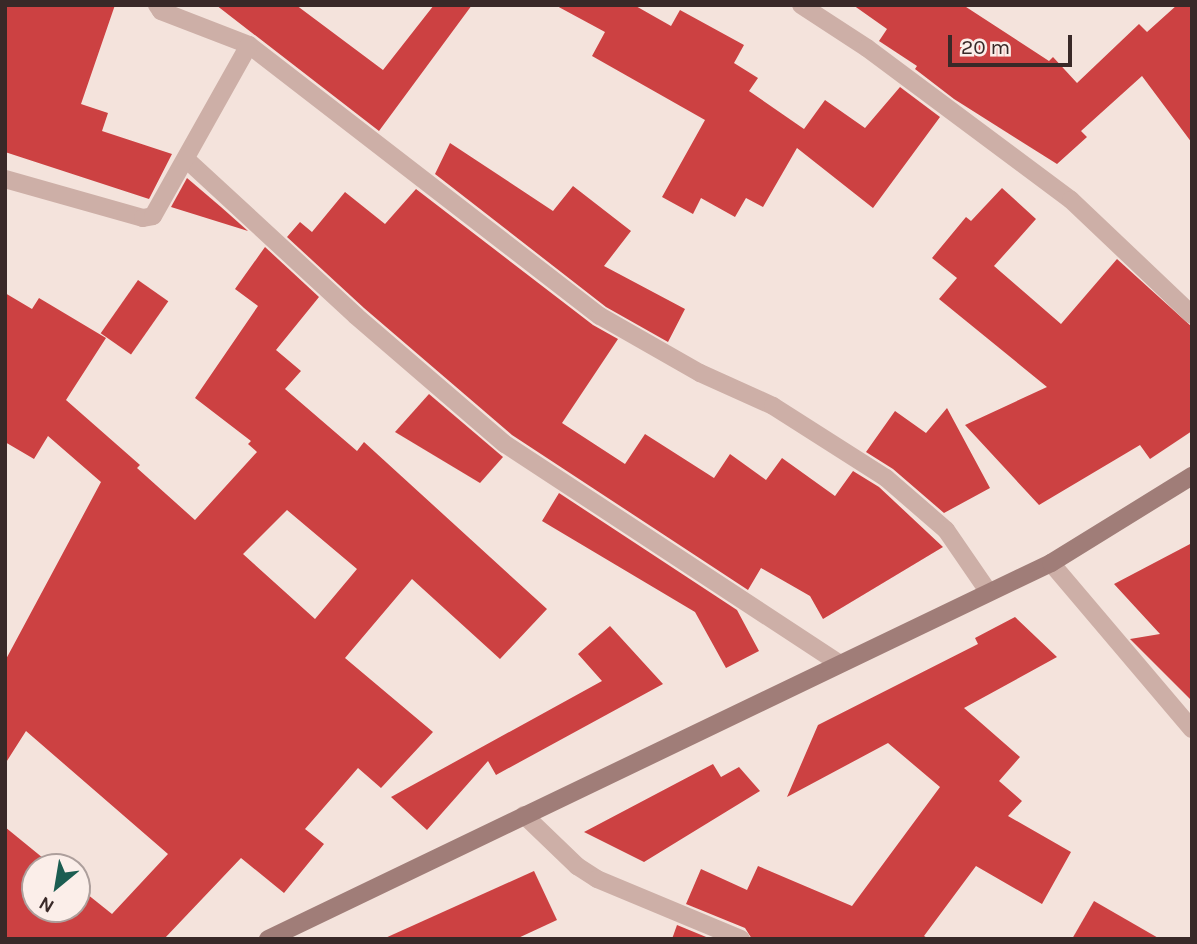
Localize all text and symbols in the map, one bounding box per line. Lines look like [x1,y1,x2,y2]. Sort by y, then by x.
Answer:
scale bar [952,21,1076,65]
text: 20 m [961,35,1010,59]
north arrow [21,853,91,923]
text: N [35,892,58,917]

